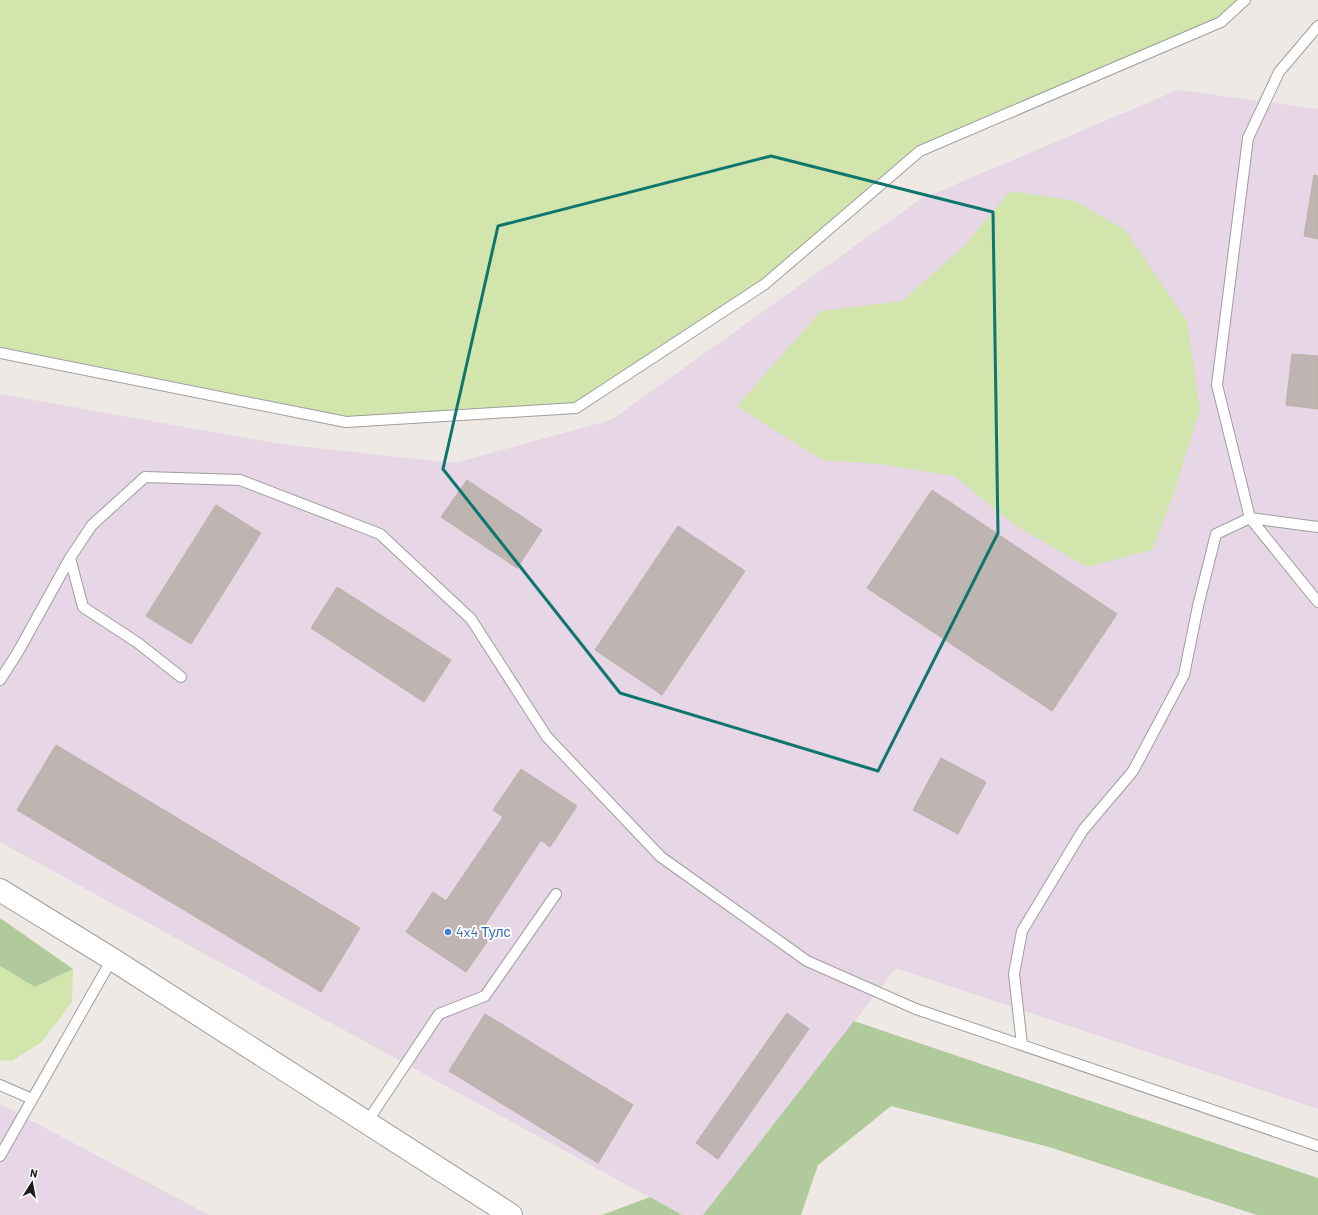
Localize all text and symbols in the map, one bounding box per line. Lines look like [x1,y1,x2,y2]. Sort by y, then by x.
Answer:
place label: 4x4 Тулс [456,923,511,940]
marker: 4x4 Тулс [443,927,453,937]
north arrow [12,1163,52,1203]
text: N [29,1166,39,1180]

